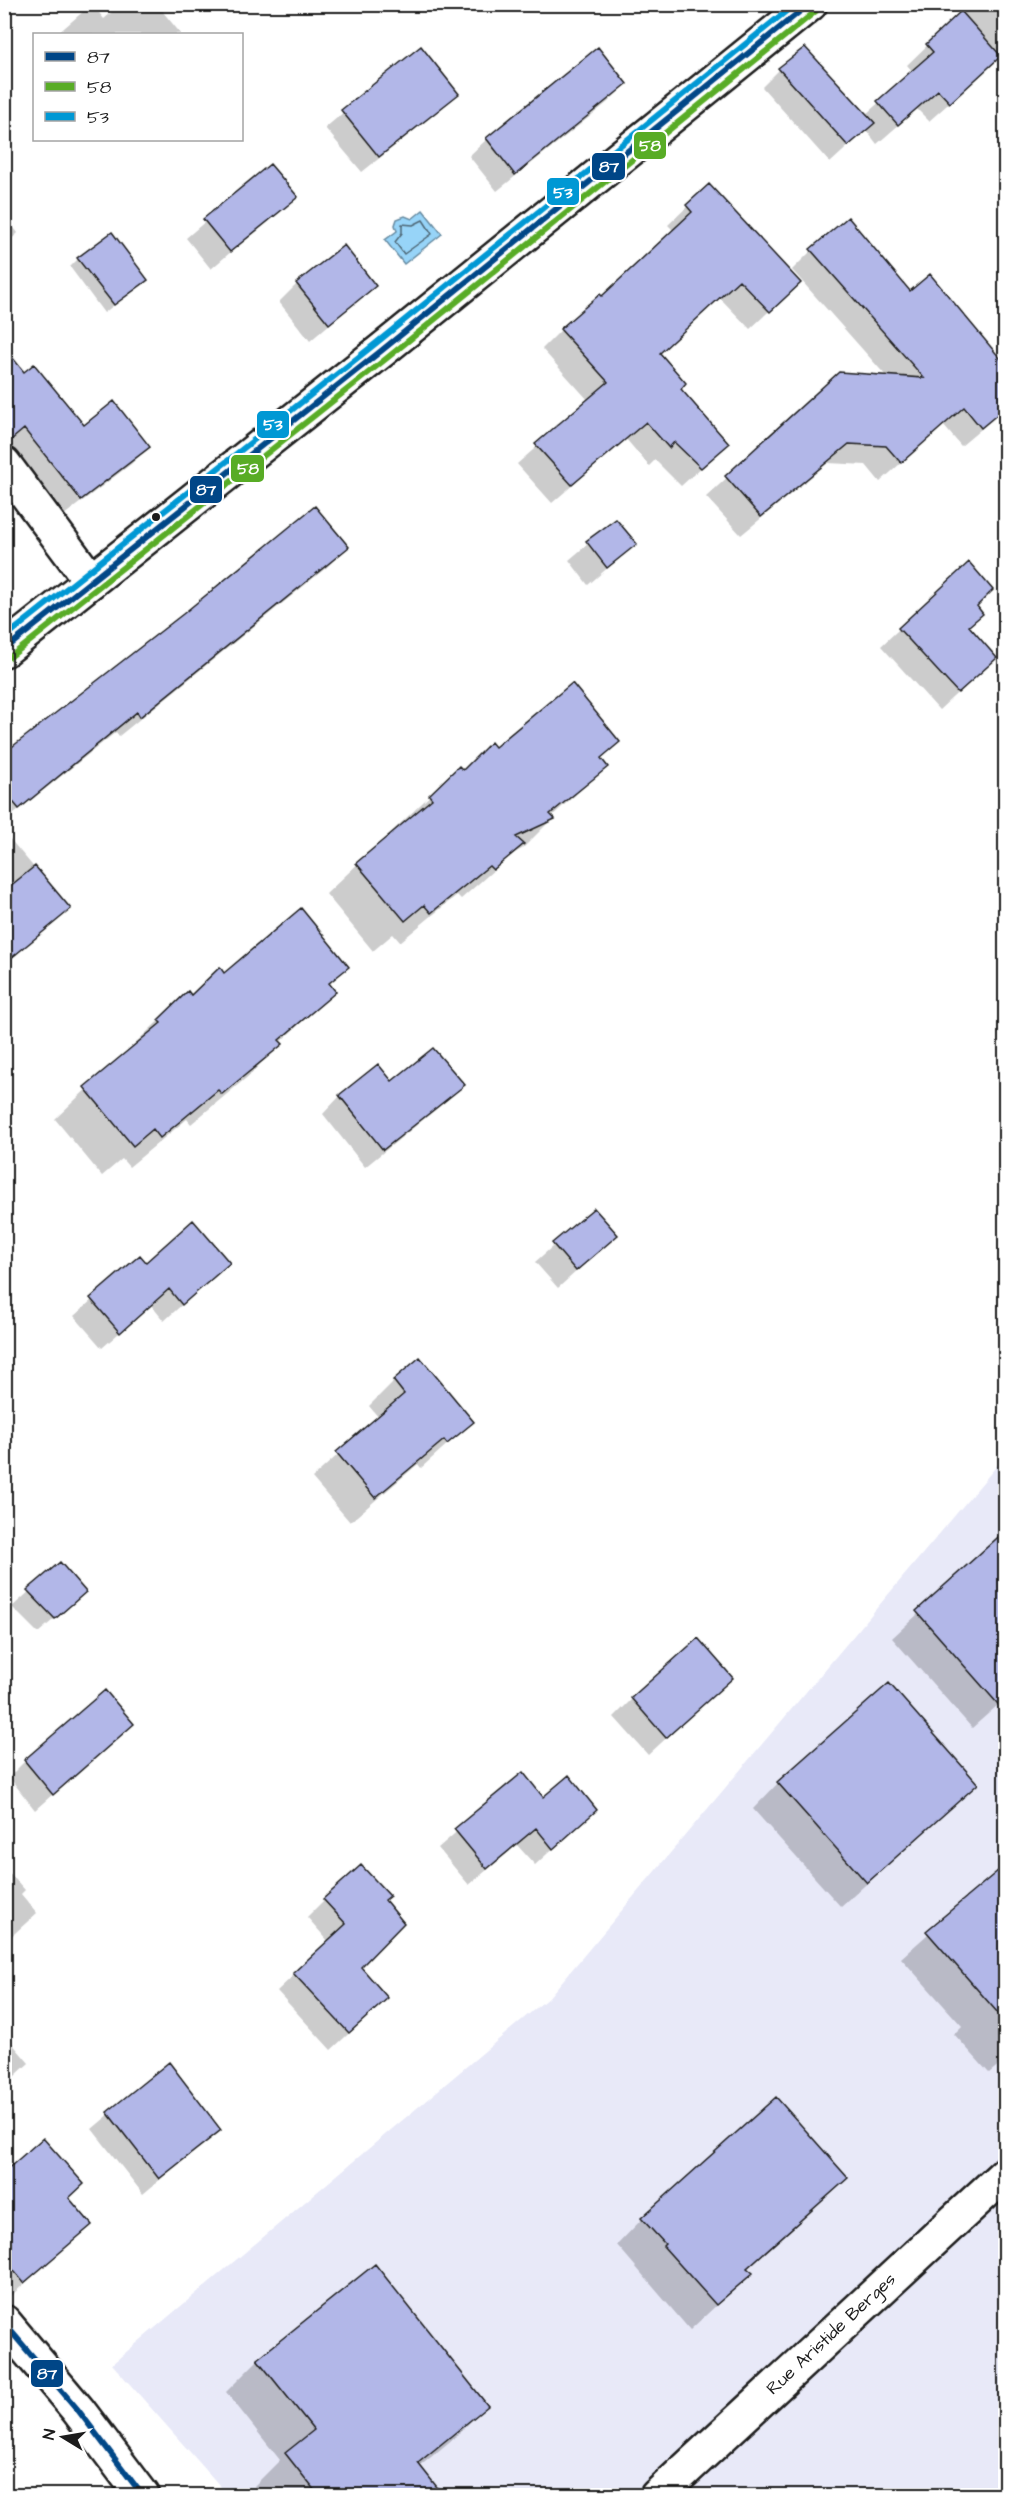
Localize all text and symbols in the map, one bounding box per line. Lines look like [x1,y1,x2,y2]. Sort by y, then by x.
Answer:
legend [33,33,243,141]
text: 87 [87,45,110,70]
text: 58 [87,75,112,100]
text: 53 [87,105,109,130]
line badge: 58 [633,131,667,160]
text: 58 [639,135,661,157]
line badge: 87 [591,152,626,181]
text: 87 [599,156,619,178]
line badge: 53 [546,177,580,206]
text: 53 [553,182,574,204]
line badge: 53 [256,410,290,439]
text: 53 [263,414,284,436]
line badge: 58 [230,454,265,483]
text: 58 [237,458,259,480]
line badge: 87 [189,475,223,504]
text: 87 [196,479,216,501]
unlabelled marker [150,511,162,523]
street label: Rue Aristide Berges [761,2267,902,2401]
line badge: 87 [30,2359,64,2388]
text: 87 [37,2363,57,2385]
north arrow [33,2407,93,2467]
text: N [38,2427,61,2441]

